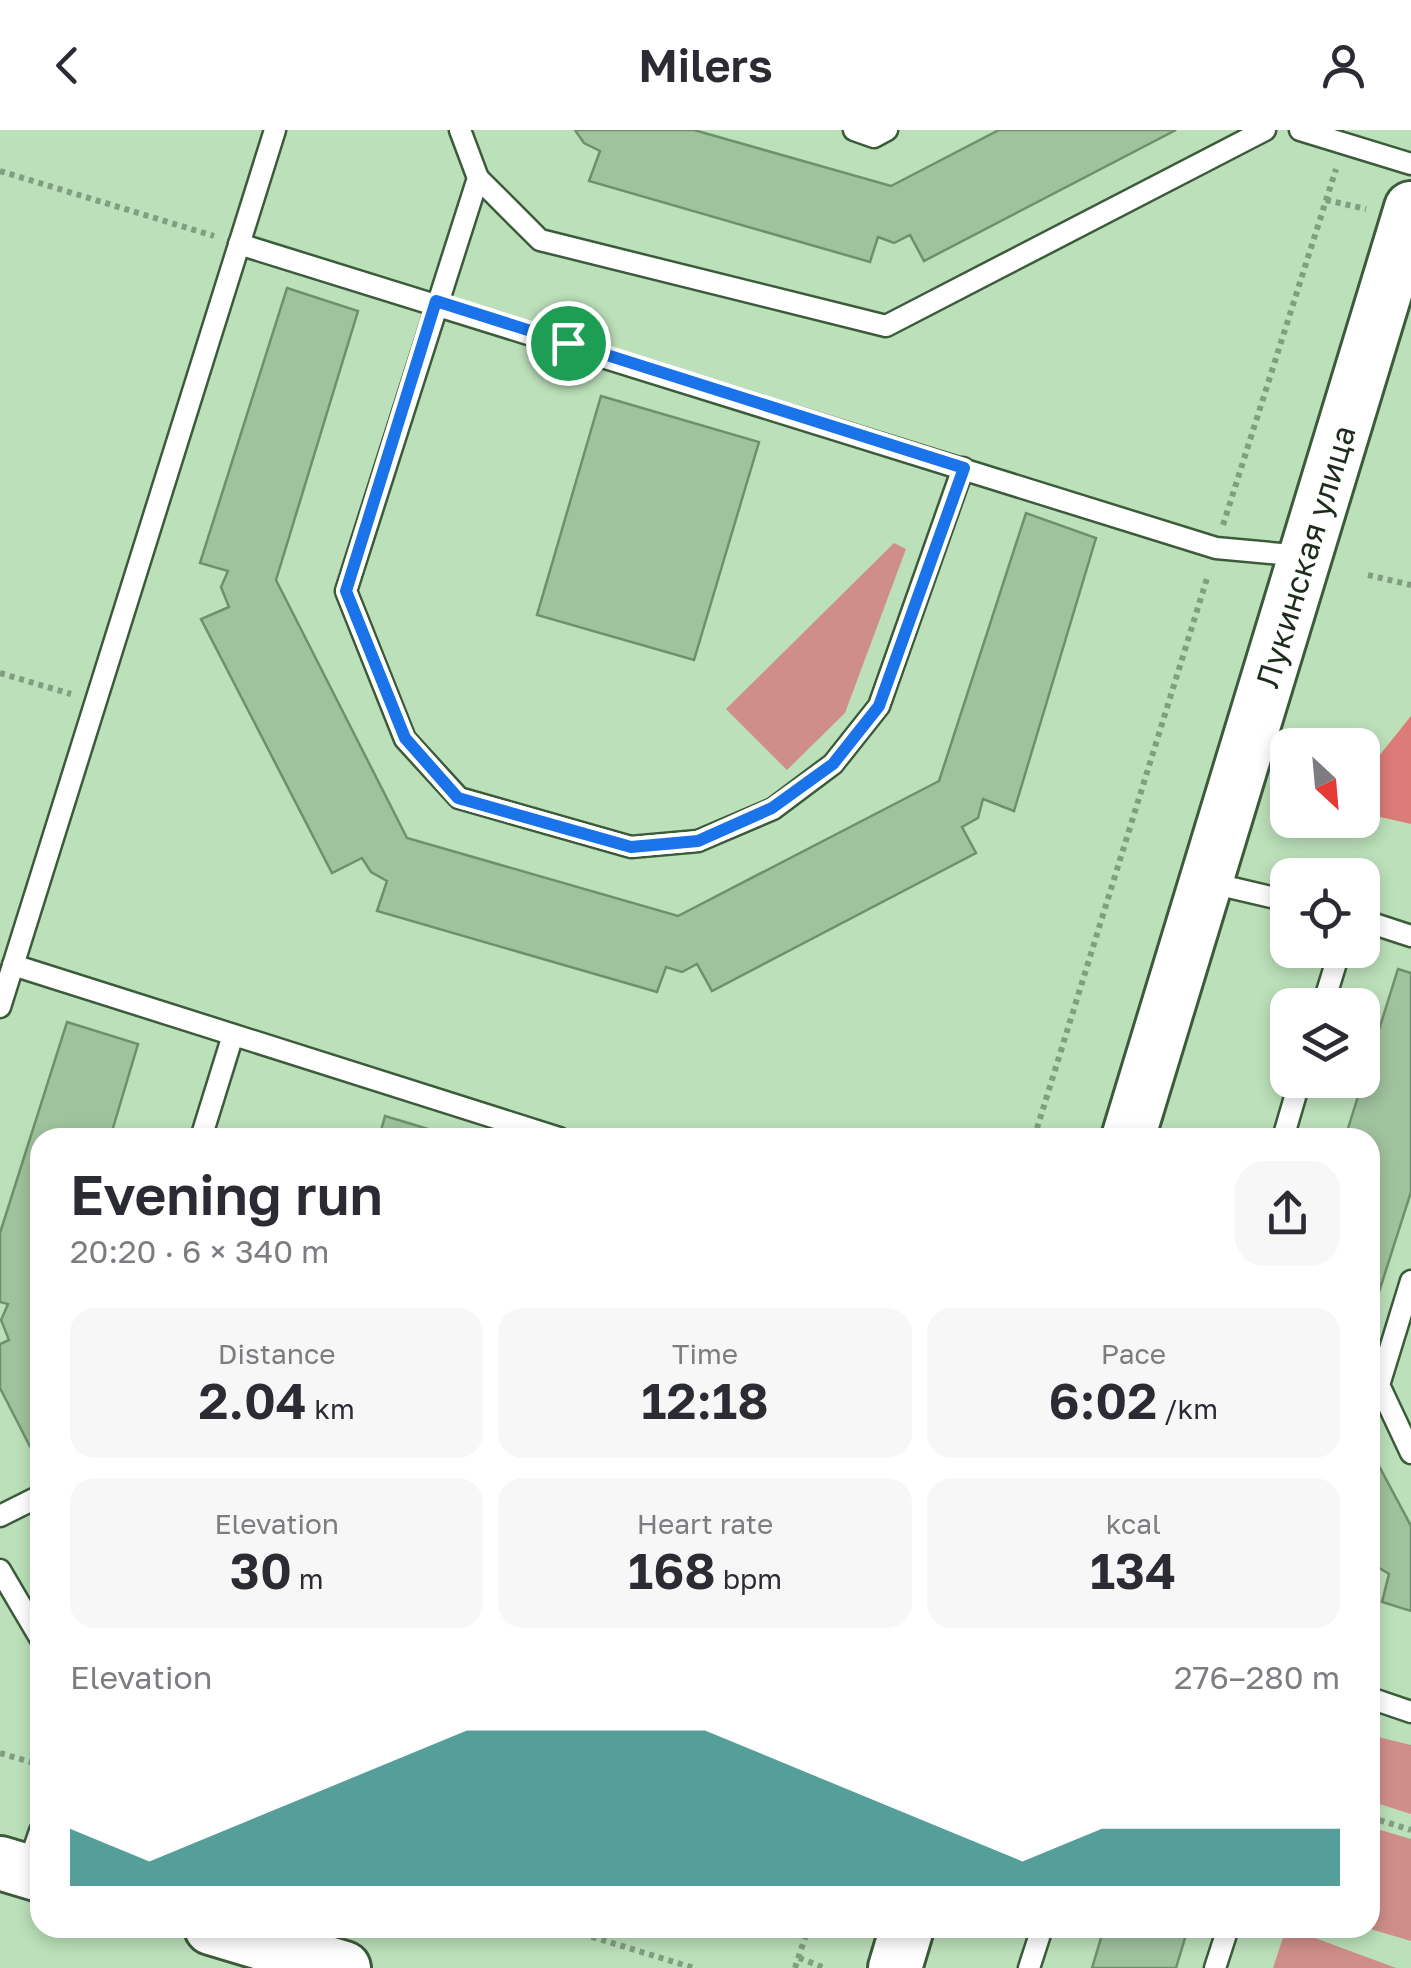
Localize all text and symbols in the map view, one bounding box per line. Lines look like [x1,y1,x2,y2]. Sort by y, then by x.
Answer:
icon: back [40,38,95,93]
text: Milers [638,38,773,92]
icon: person [1316,38,1371,93]
pin [526,301,611,386]
icon: arrive [541,316,596,371]
street label: Лукинская улица [1247,421,1363,692]
north arrow [1270,728,1380,838]
map controls [1270,728,1380,1098]
button: locate [1270,858,1380,968]
button: layers [1270,988,1380,1098]
text: Evening run [70,1161,383,1227]
button: share [1235,1161,1340,1266]
text: 20:20 · 6 × 340 m [70,1232,329,1270]
text: Distance [218,1337,336,1370]
text: Time [672,1337,738,1370]
text: Pace [1101,1337,1166,1370]
text: 2.04 [198,1370,307,1430]
text: 12:18 [641,1370,769,1430]
text: 6:02 [1049,1370,1157,1430]
text: km [307,1392,355,1425]
text: /km [1157,1392,1218,1425]
text: Elevation [214,1507,339,1540]
text: Heart rate [637,1507,773,1540]
text: kcal [1106,1507,1161,1540]
text: 30 [230,1540,292,1600]
text: 168 [628,1540,716,1600]
text: 134 [1090,1540,1177,1600]
text: m [292,1562,324,1595]
text: bpm [716,1562,782,1595]
text: Elevation [70,1658,212,1696]
text: 276–280 m [1174,1658,1340,1696]

